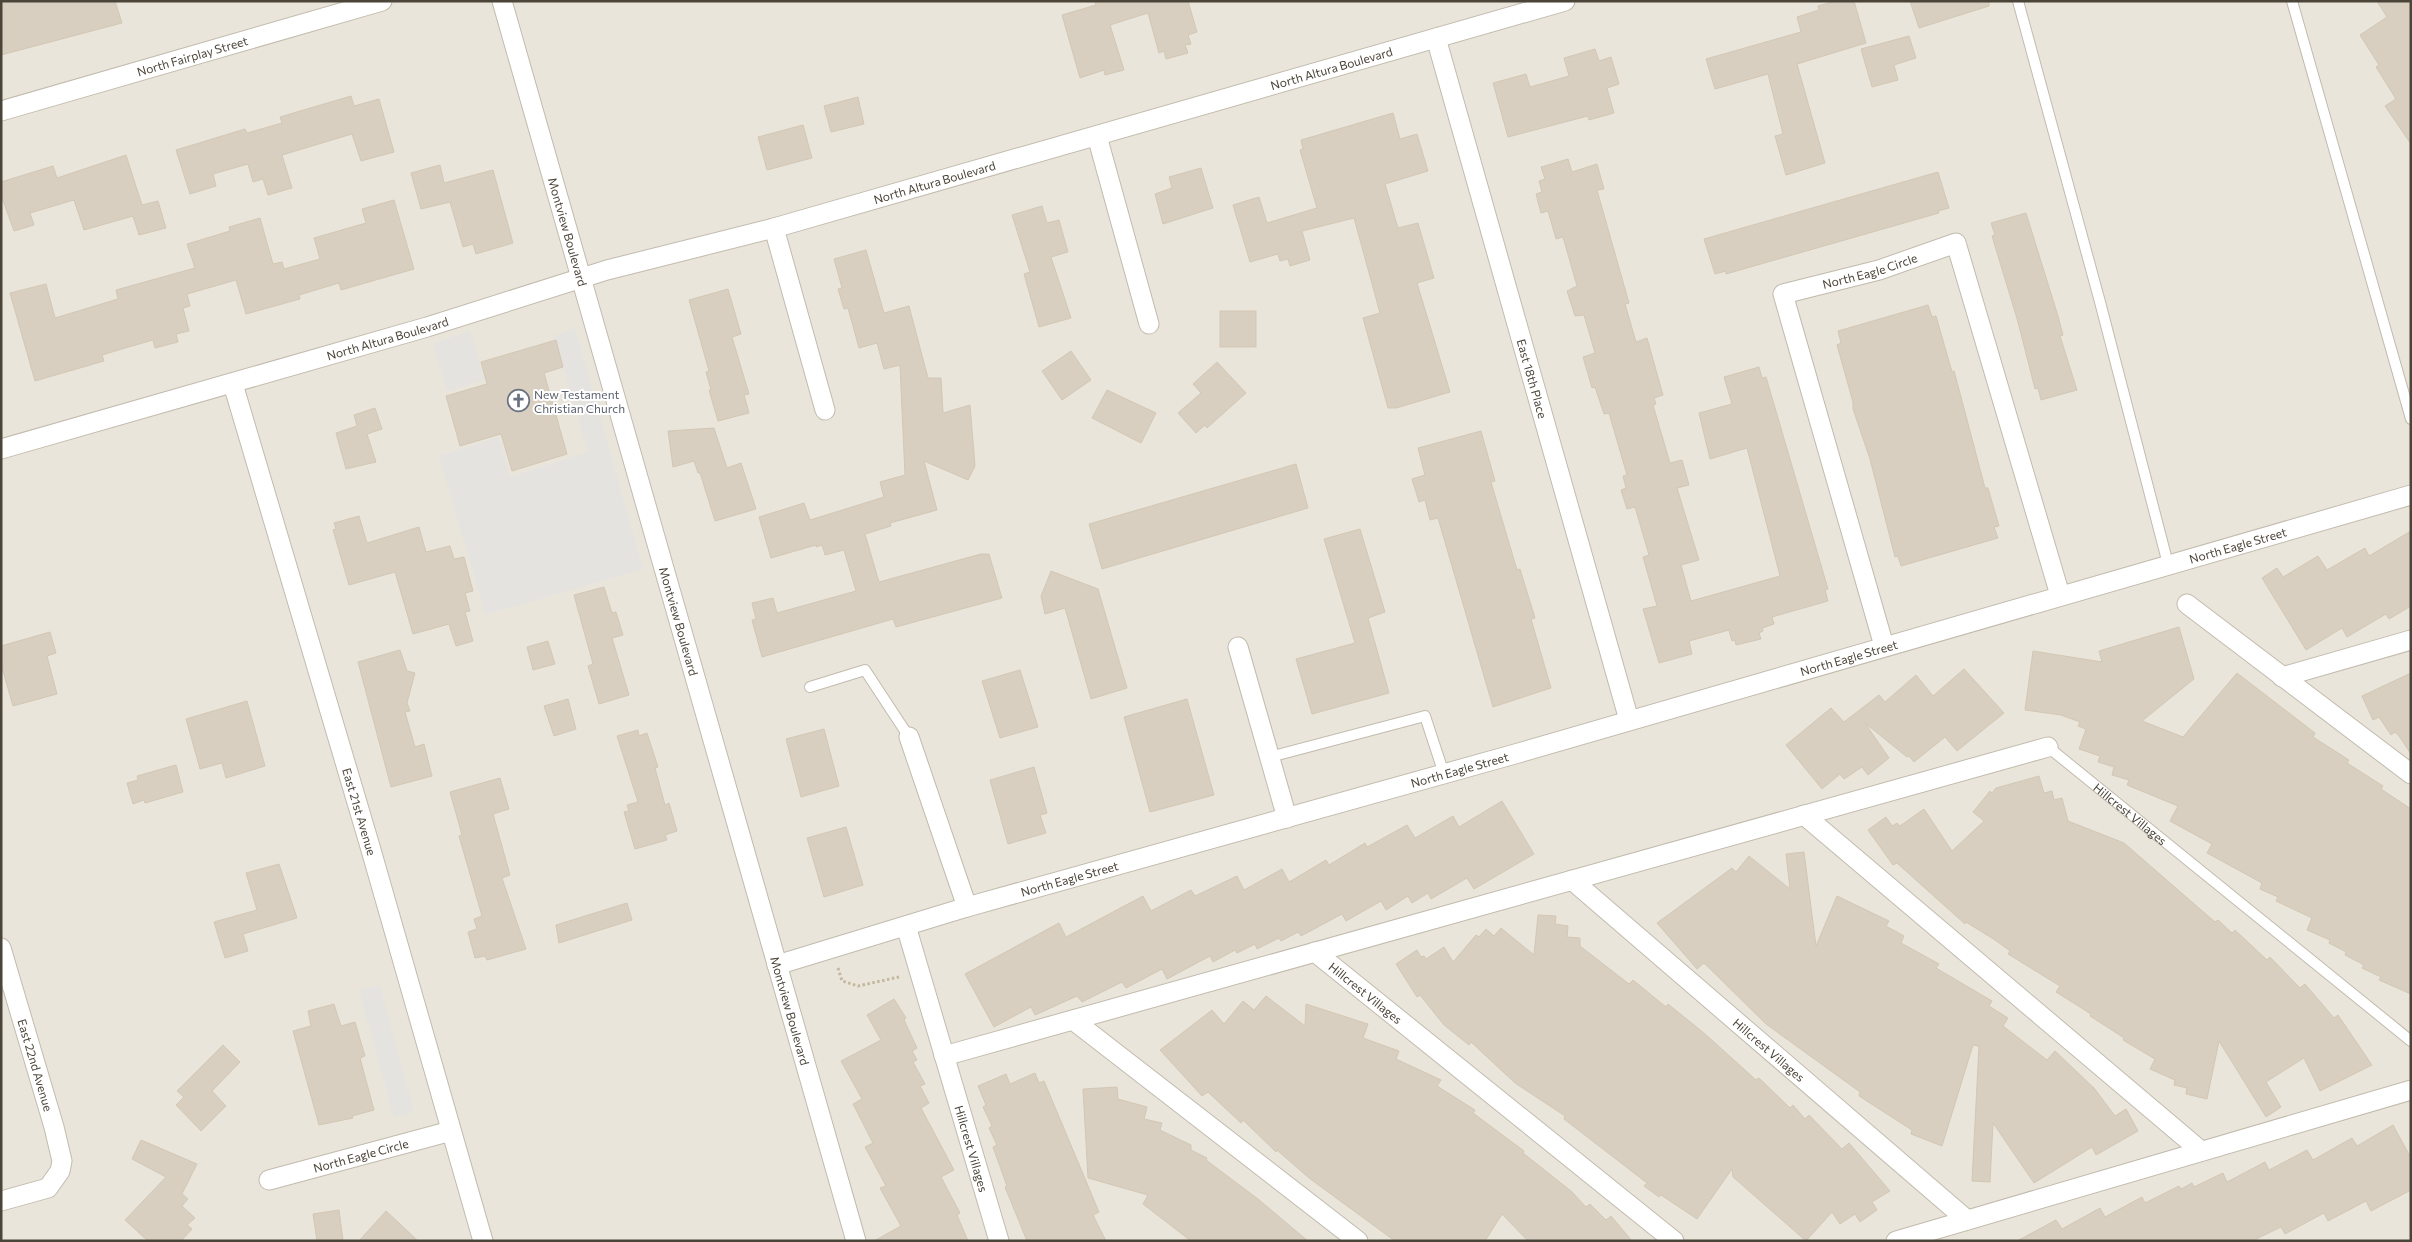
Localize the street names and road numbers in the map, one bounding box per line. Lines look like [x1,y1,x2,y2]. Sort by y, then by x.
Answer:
street label: North Fairplay Street [135,33,249,78]
street label: North Altura Boulevard [1269,44,1394,92]
street label: North Altura Boulevard [872,158,997,206]
street label: Montview Boulevard [546,176,590,288]
street label: North Eagle Circle [1821,250,1919,291]
street label: North Altura Boulevard [325,314,450,362]
street label: East 18th Place [1515,337,1550,420]
street label: North Eagle Street [2187,524,2288,566]
street label: Montview Boulevard [657,565,701,677]
street label: North Eagle Street [1798,637,1899,678]
street label: North Eagle Street [1409,749,1510,790]
street label: East 21st Avenue [340,766,379,857]
street label: Hillcrest Villages [2091,780,2170,847]
street label: North Eagle Street [1019,858,1120,899]
street label: Montview Boulevard [768,955,812,1067]
street label: Hillcrest Villages [1326,959,1405,1026]
street label: Hillcrest Villages [1730,1015,1808,1084]
street label: East 22nd Avenue [15,1017,56,1113]
street label: Hillcrest Villages [952,1103,991,1194]
street label: North Eagle Circle [312,1136,410,1175]

